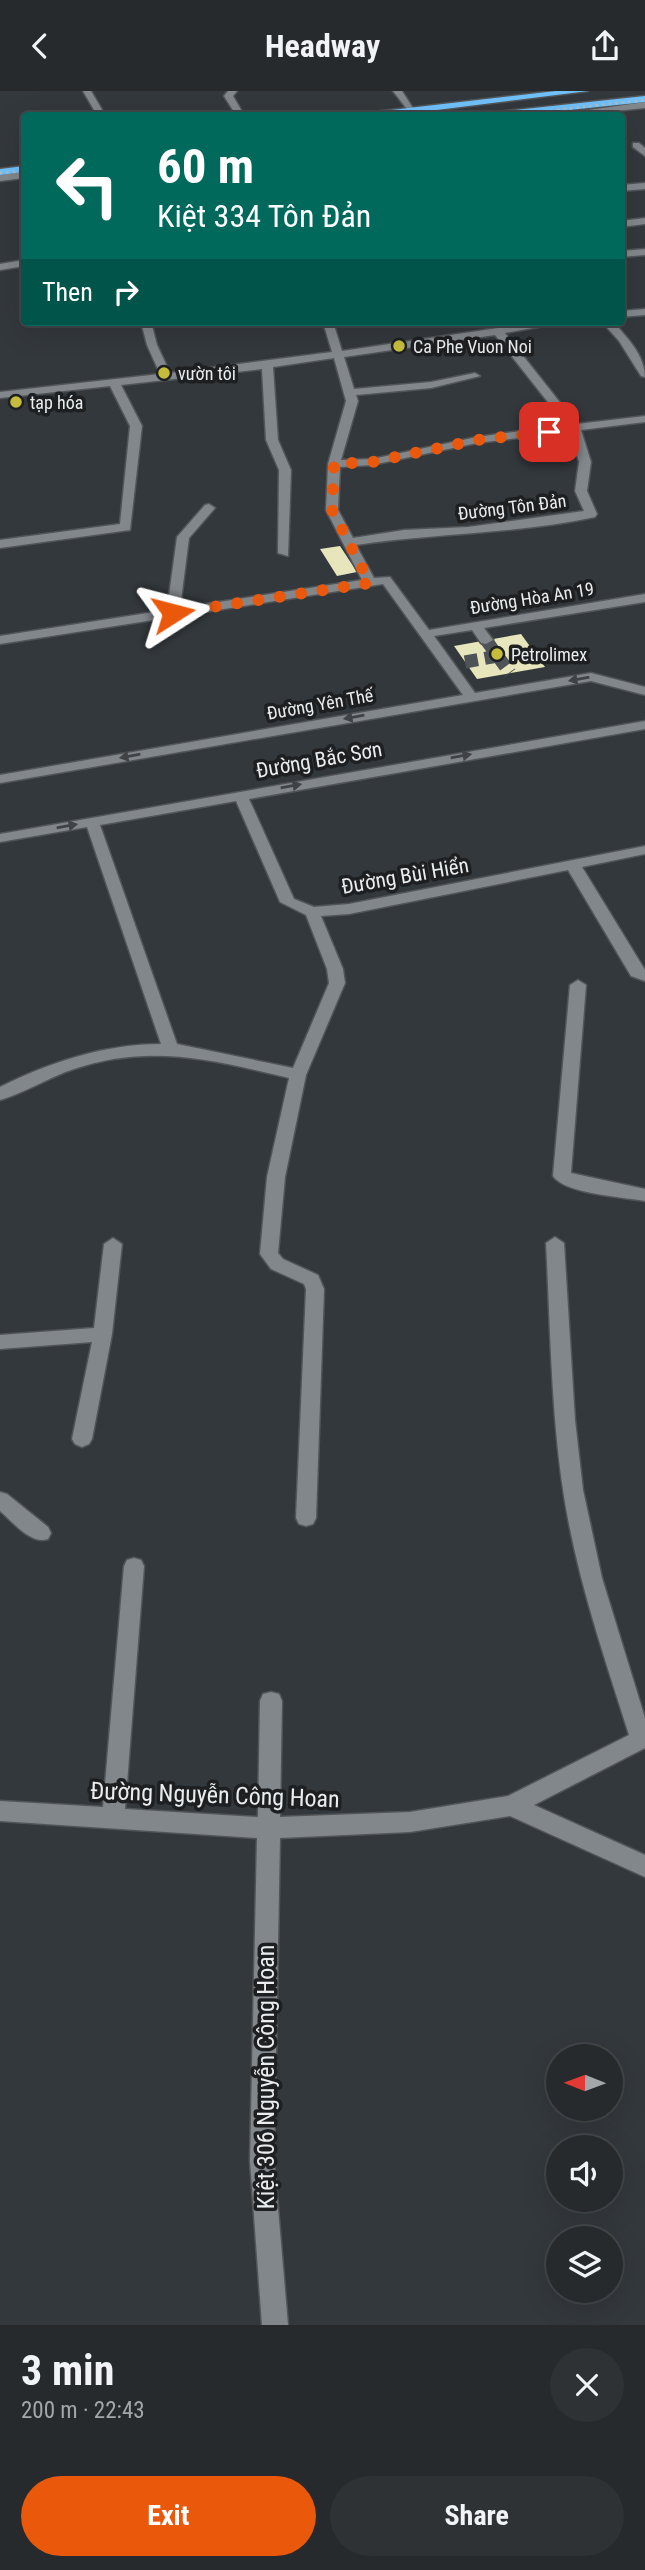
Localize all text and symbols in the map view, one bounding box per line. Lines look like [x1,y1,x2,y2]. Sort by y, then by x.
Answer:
icon: back [21,27,59,65]
text: Headway [265,27,380,65]
icon: share [586,27,624,65]
text: 60 m [157,138,254,195]
icon: left [42,140,133,231]
text: Kiệt 334 Tôn Đản [157,197,371,235]
icon: right [107,273,145,311]
text: Then [42,277,93,307]
place label: Ca Phe Vuon Noi [413,336,532,357]
marker: Ca Phe Vuon Noi [391,338,407,354]
place label: vườn tôi [178,363,236,384]
marker: vườn tôi [156,365,172,381]
place label: tạp hóa [30,392,83,413]
marker: tạp hóa [8,394,24,410]
pin [519,402,579,462]
icon: arrive [530,413,568,451]
street label: Đường Tôn Đản [457,490,567,524]
position arrow [136,576,210,650]
street label: Đường Hòa An 19 [469,578,595,618]
place label: Petrolimex [511,644,587,665]
marker: Petrolimex [489,646,505,662]
one-way arrow [568,674,590,685]
street label: Đường Yên Thế [265,684,376,724]
one-way arrow [343,712,365,723]
street label: Đường Bắc Sơn [254,737,384,783]
one-way arrow [451,750,473,761]
one-way arrow [119,751,141,762]
one-way arrow [280,780,302,791]
one-way arrow [56,820,78,831]
street label: Đường Bùi Hiển [339,853,471,899]
street label: Đường Nguyễn Công Hoan [90,1777,340,1813]
street label: Kiệt 306 Nguyễn Công Hoan [252,1945,280,2209]
north arrow [546,2044,623,2121]
map controls [546,2044,623,2303]
button: sound [546,2135,623,2212]
button: layers [546,2226,623,2303]
text: 3 min [21,2346,114,2395]
button: close [550,2348,624,2422]
text: 200 m · 22:43 [21,2397,145,2424]
button: Exit [21,2476,316,2556]
button: Share [330,2476,624,2556]

